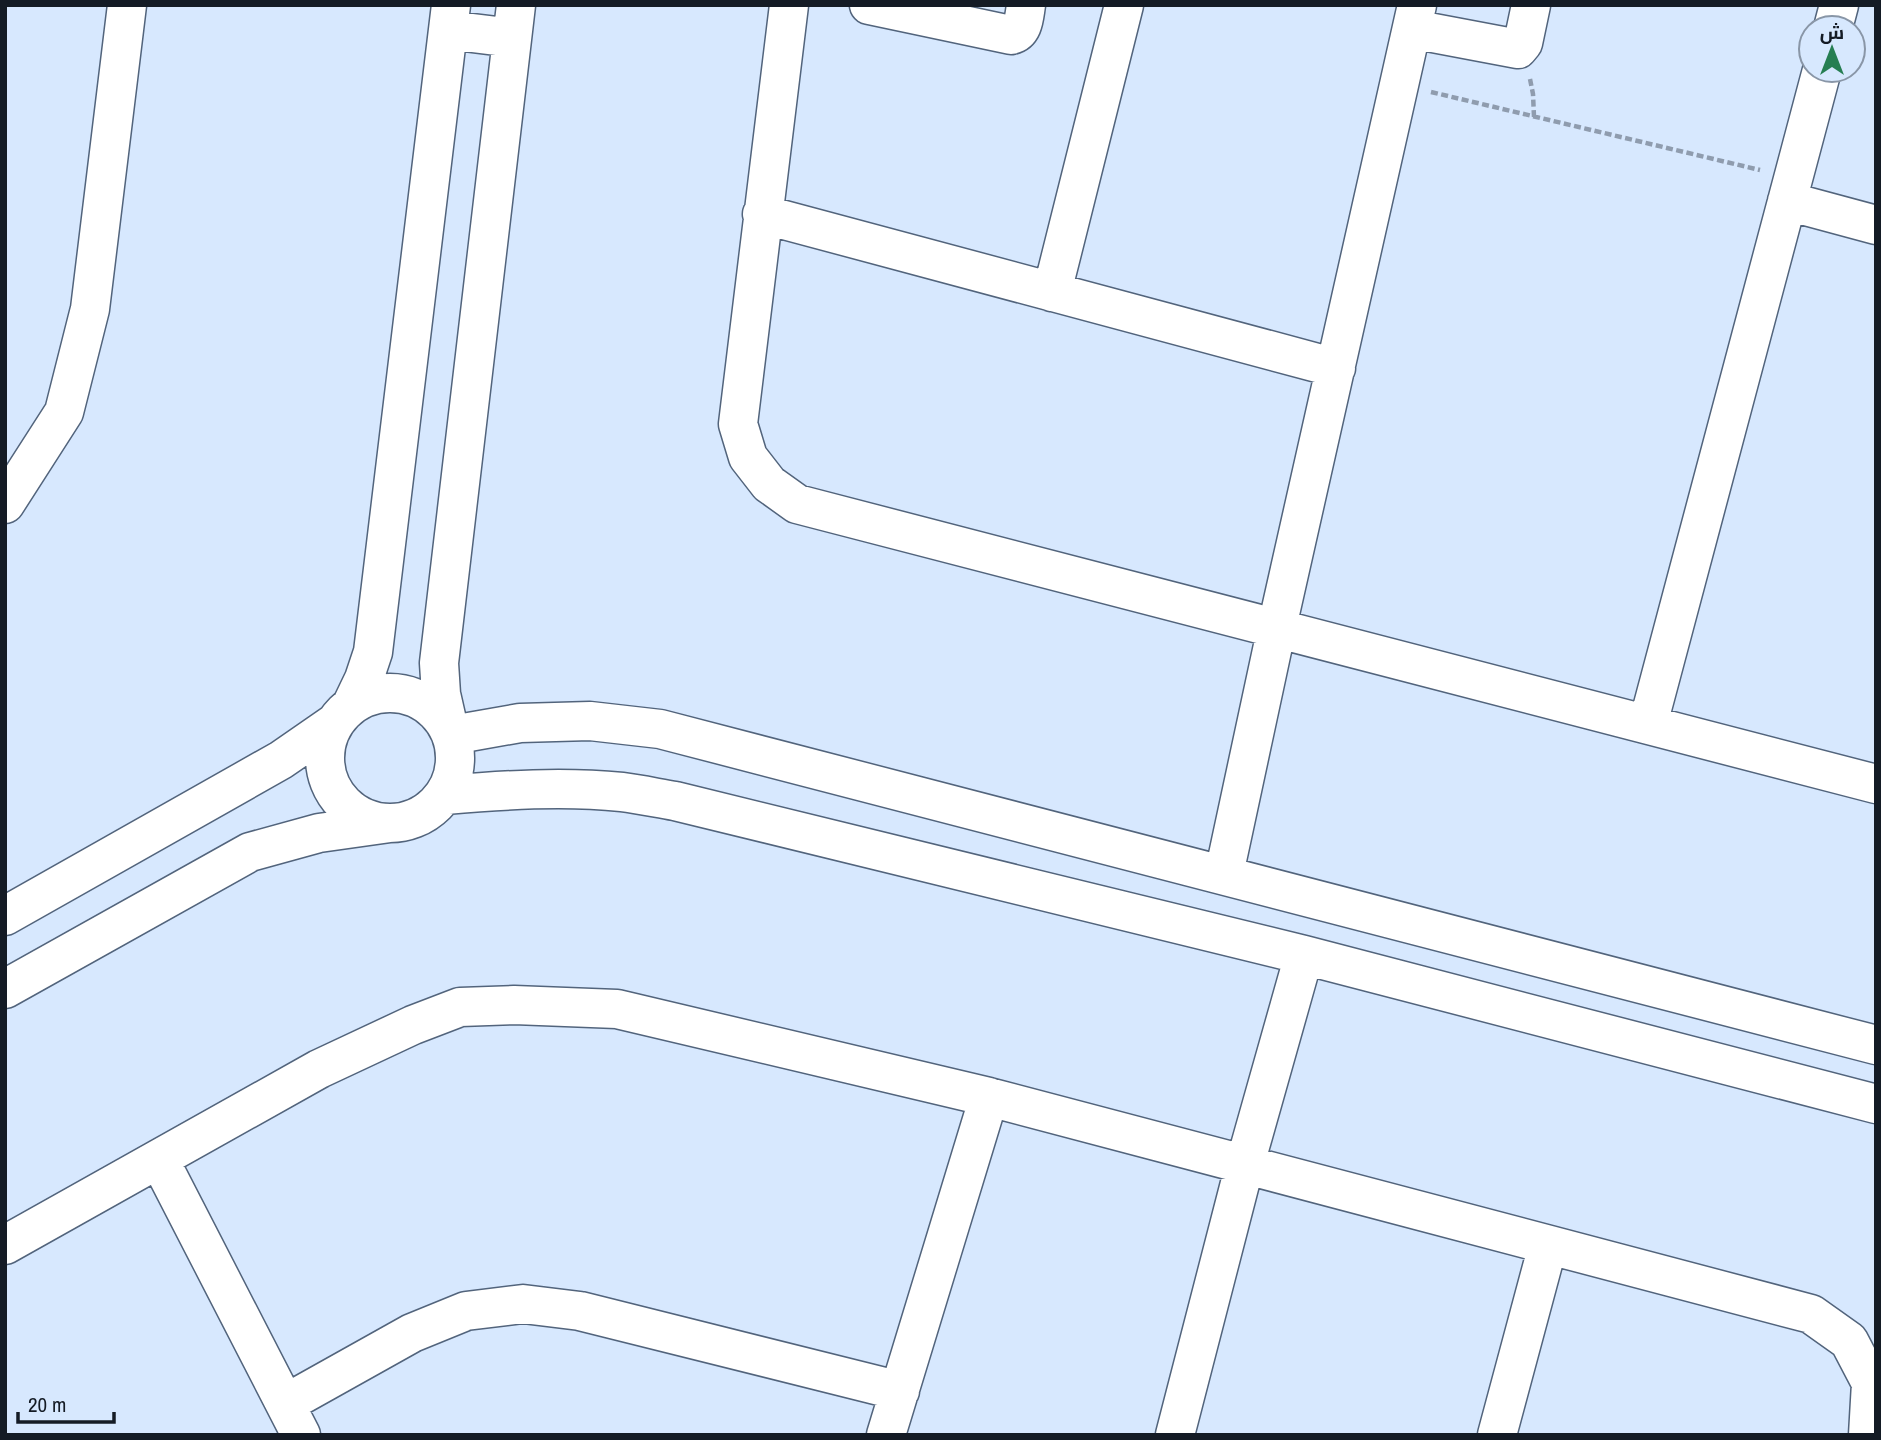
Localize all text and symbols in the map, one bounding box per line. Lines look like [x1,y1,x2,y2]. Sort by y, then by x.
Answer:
north arrow [1797,14,1867,84]
text: ش [1820,19,1844,45]
scale bar [18,1380,114,1424]
text: 20 m [28,1390,66,1419]

